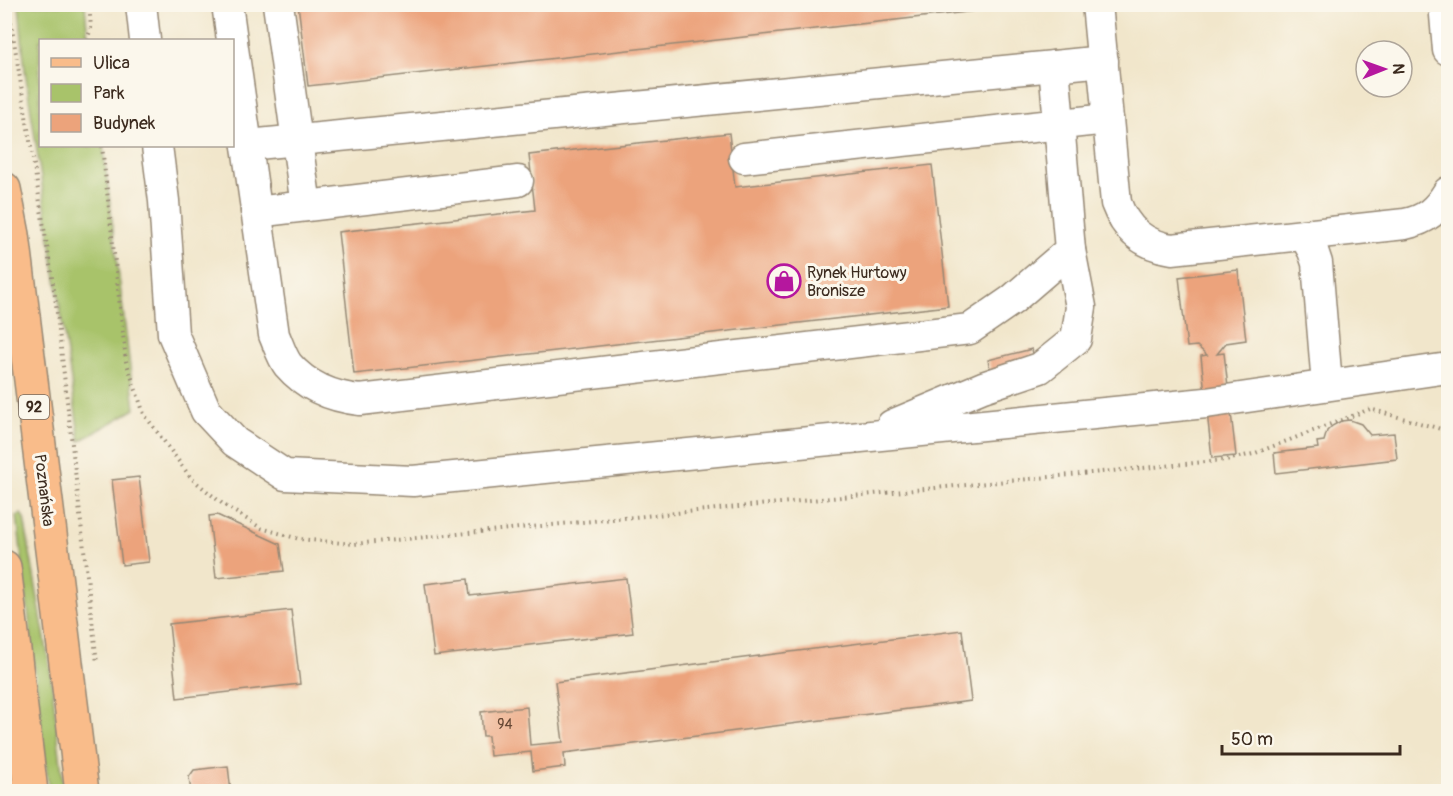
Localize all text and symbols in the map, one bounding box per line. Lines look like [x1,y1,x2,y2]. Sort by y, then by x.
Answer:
legend [39,39,234,147]
north arrow [1354,39,1414,99]
text: Ulica [93,52,130,75]
text: N [1388,63,1408,75]
text: Park [93,82,125,105]
text: Budynek [93,112,156,135]
shop icon: Rynek Hurtowy Bronisze [766,263,802,299]
place label: Rynek Hurtowy Bronisze [807,263,907,301]
road number: 92 [19,395,49,419]
street label: Poznańska [30,453,58,527]
house number: 94 [497,716,513,733]
scale bar [1222,718,1400,756]
text: 50 m [1231,728,1273,751]

